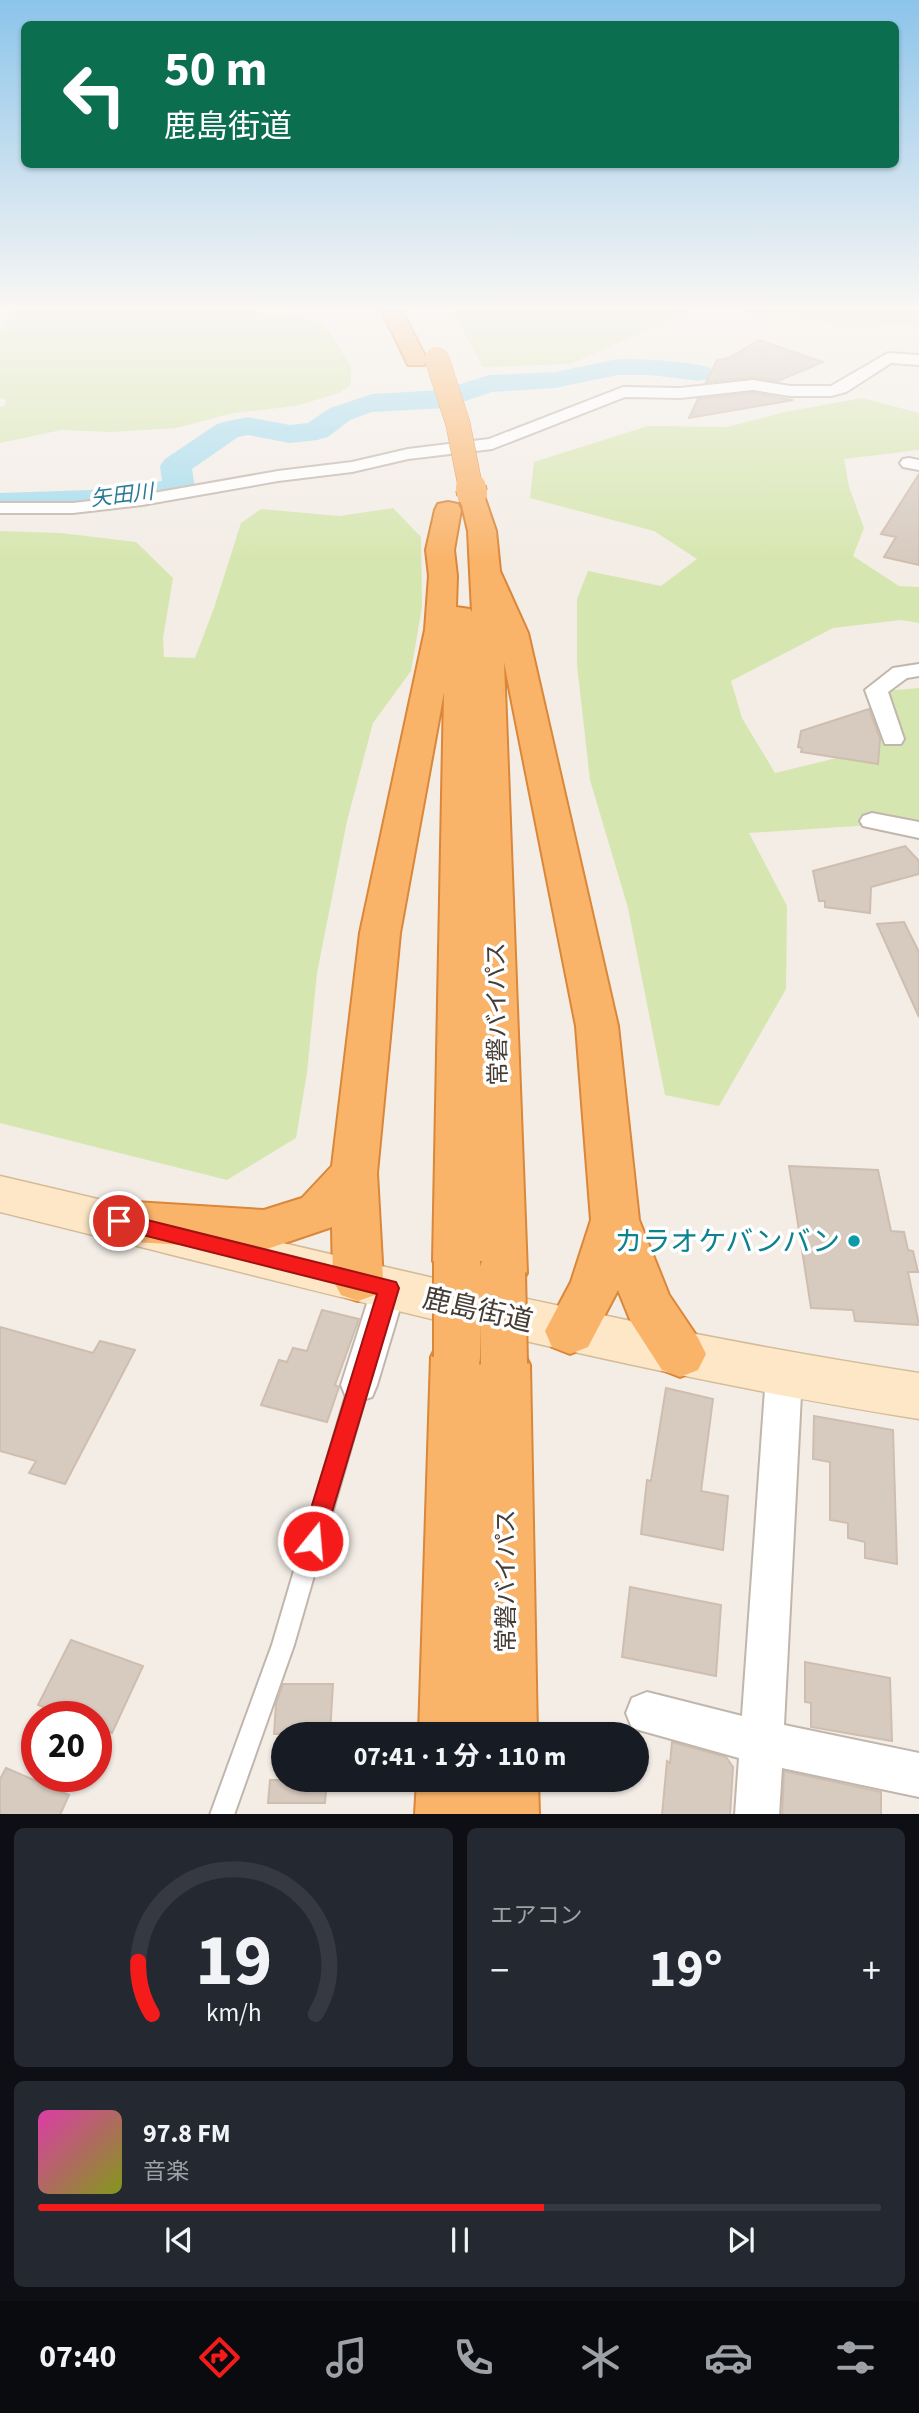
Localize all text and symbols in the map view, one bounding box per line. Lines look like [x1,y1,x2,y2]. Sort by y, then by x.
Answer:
text: 50 m [164,35,268,105]
icon: left [49,49,140,140]
text: 鹿島街道 [164,104,292,150]
water label: 矢田川 [89,476,157,514]
street label: 常磐バイパス [479,942,516,1086]
pin [89,1191,149,1251]
icon: arrive [100,1202,138,1240]
place label: カラオケバンバン [614,1222,840,1262]
marker: カラオケバンバン [846,1233,862,1249]
street label: 鹿島街道 [419,1278,537,1342]
position arrow [276,1504,350,1578]
street label: 常磐バイパス [489,1509,524,1653]
speed limit sign: 20 [21,1701,112,1792]
text: 07:41 · 1 分 · 110 m [354,1738,566,1775]
text: エアコン [491,1899,583,1932]
text: 19 [195,1909,272,2013]
text: 19° [649,1933,723,2007]
text: − [491,1944,509,1998]
text: + [862,1944,881,1998]
text: km/h [206,1994,261,2030]
text: 97.8 FM [143,2115,231,2152]
text: 音楽 [143,2155,189,2188]
icon: previous [160,2221,198,2259]
icon: pause [441,2221,479,2259]
icon: next [722,2221,760,2259]
icon: directions [195,2333,244,2382]
icon: music [322,2333,371,2382]
icon: phone [449,2333,498,2382]
icon: climate [576,2333,625,2382]
icon: car [704,2333,753,2382]
icon: filters [831,2333,880,2382]
text: 07:40 [39,2334,116,2380]

